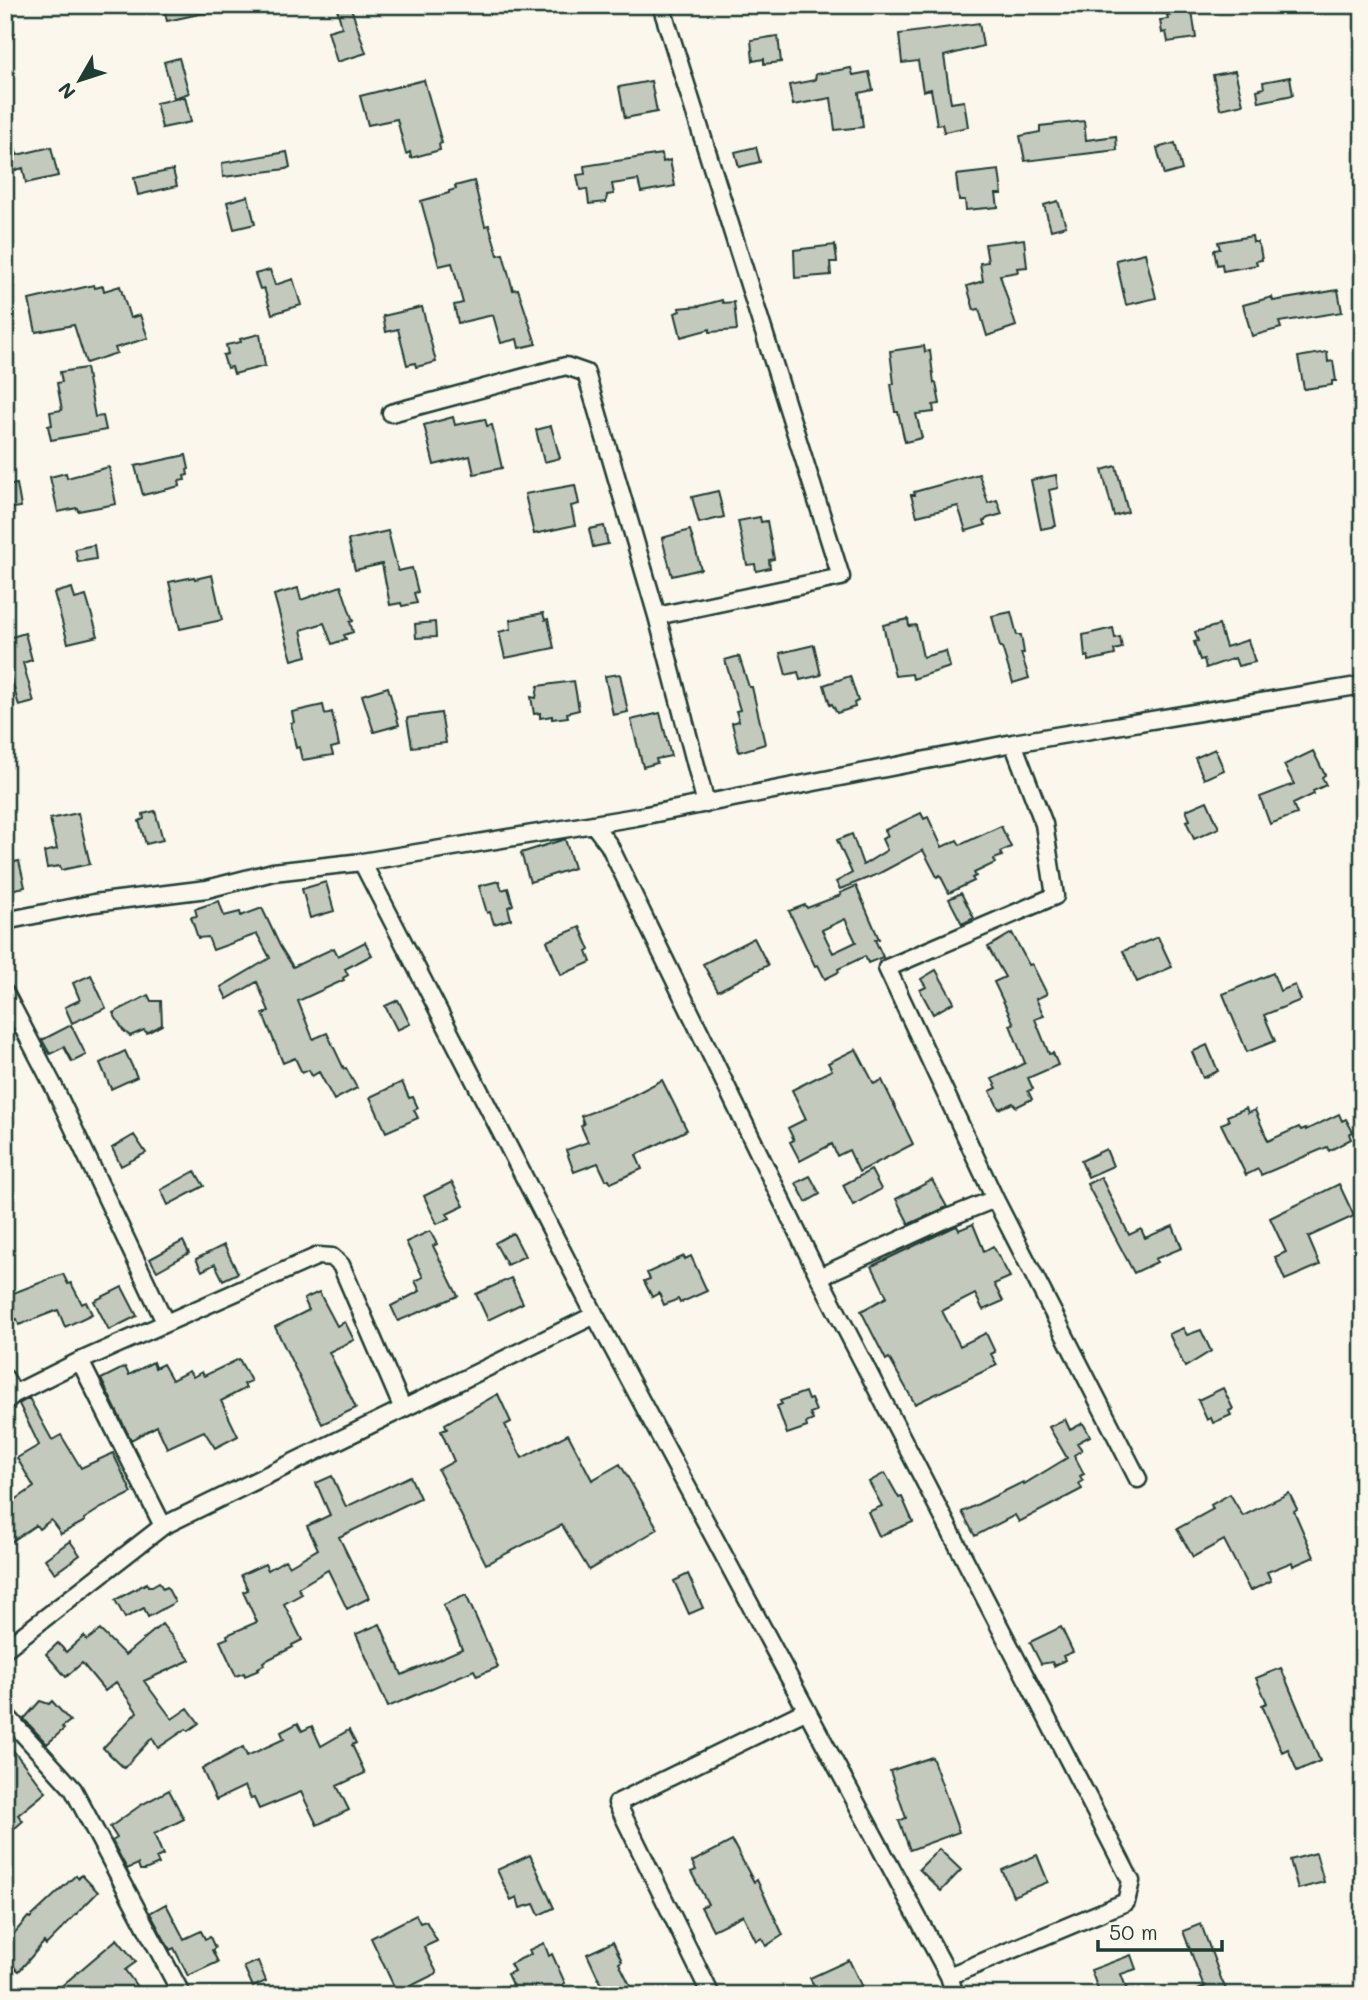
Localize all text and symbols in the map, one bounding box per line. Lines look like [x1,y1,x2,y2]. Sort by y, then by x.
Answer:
north arrow [46,46,116,116]
text: N [52,78,81,104]
scale bar [1098,1909,1223,1953]
text: 50 m [1109,1918,1158,1945]

